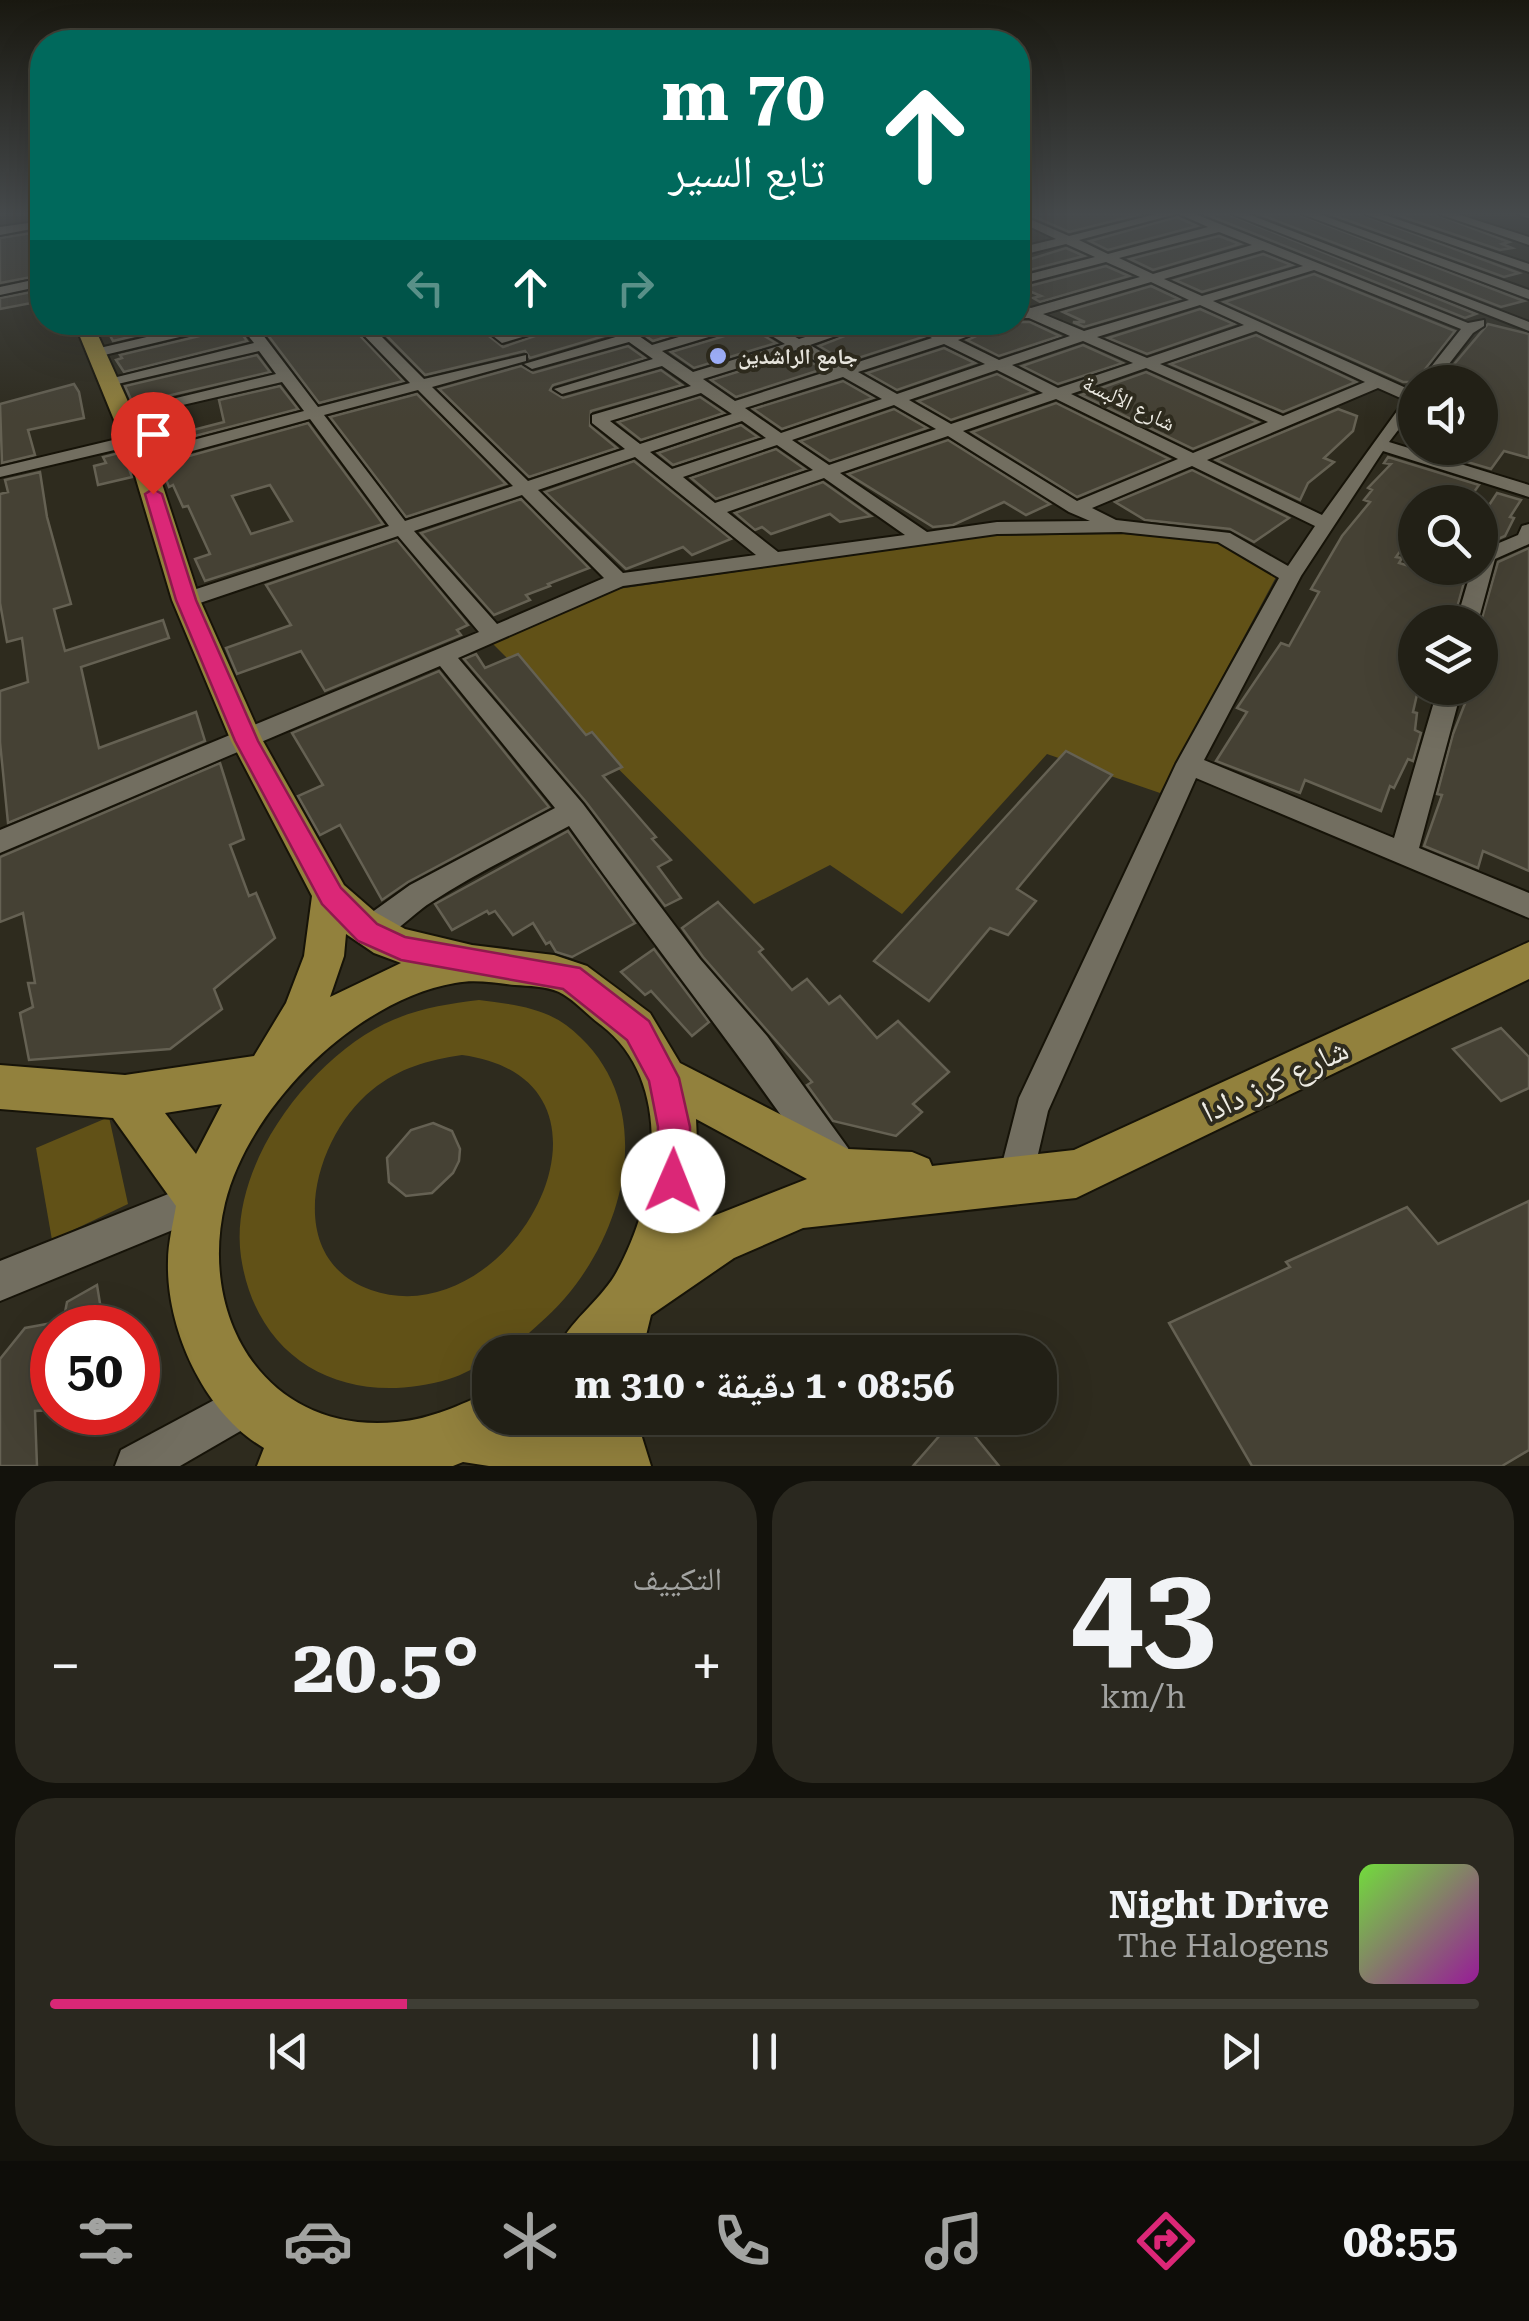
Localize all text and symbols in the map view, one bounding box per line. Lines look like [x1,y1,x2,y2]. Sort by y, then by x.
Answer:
text: 70 m [661,55,825,137]
icon: ahead [860,70,990,200]
text: تابع السير [668,145,825,198]
icon: left [398,260,453,315]
icon: ahead [503,260,558,315]
icon: right [608,260,663,315]
place label: جامع الراشدين [738,344,858,371]
marker: جامع الراشدين [707,345,729,367]
map controls [1398,365,1498,705]
button: sound [1398,365,1498,465]
street label: شارع الألبسة [1078,370,1179,437]
pin [111,392,196,495]
icon: arrive [126,407,181,462]
button: search [1398,485,1498,585]
button: layers [1398,605,1498,705]
street label: شارع كرز دادا [1196,1030,1355,1131]
position arrow [621,1129,725,1233]
speed limit sign: 50 [30,1305,160,1435]
text: 08:56 · 1 دقيقة · 310 m [575,1363,955,1407]
text: 43 [1070,1536,1216,1689]
text: التكييف [632,1560,722,1598]
text: 20.5° [293,1622,479,1710]
text: − [50,1634,81,1698]
text: + [691,1634,722,1698]
text: km/h [1100,1678,1186,1716]
text: Night Drive [1109,1883,1329,1927]
text: The Halogens [1117,1927,1329,1965]
icon: previous [261,2024,316,2079]
icon: pause [737,2024,792,2079]
icon: next [1213,2024,1268,2079]
icon: filters [71,2206,141,2276]
icon: car [283,2206,353,2276]
icon: climate [495,2206,565,2276]
icon: phone [707,2206,777,2276]
icon: music [919,2206,989,2276]
icon: directions [1131,2206,1201,2276]
text: 08:55 [1343,2215,1458,2268]

